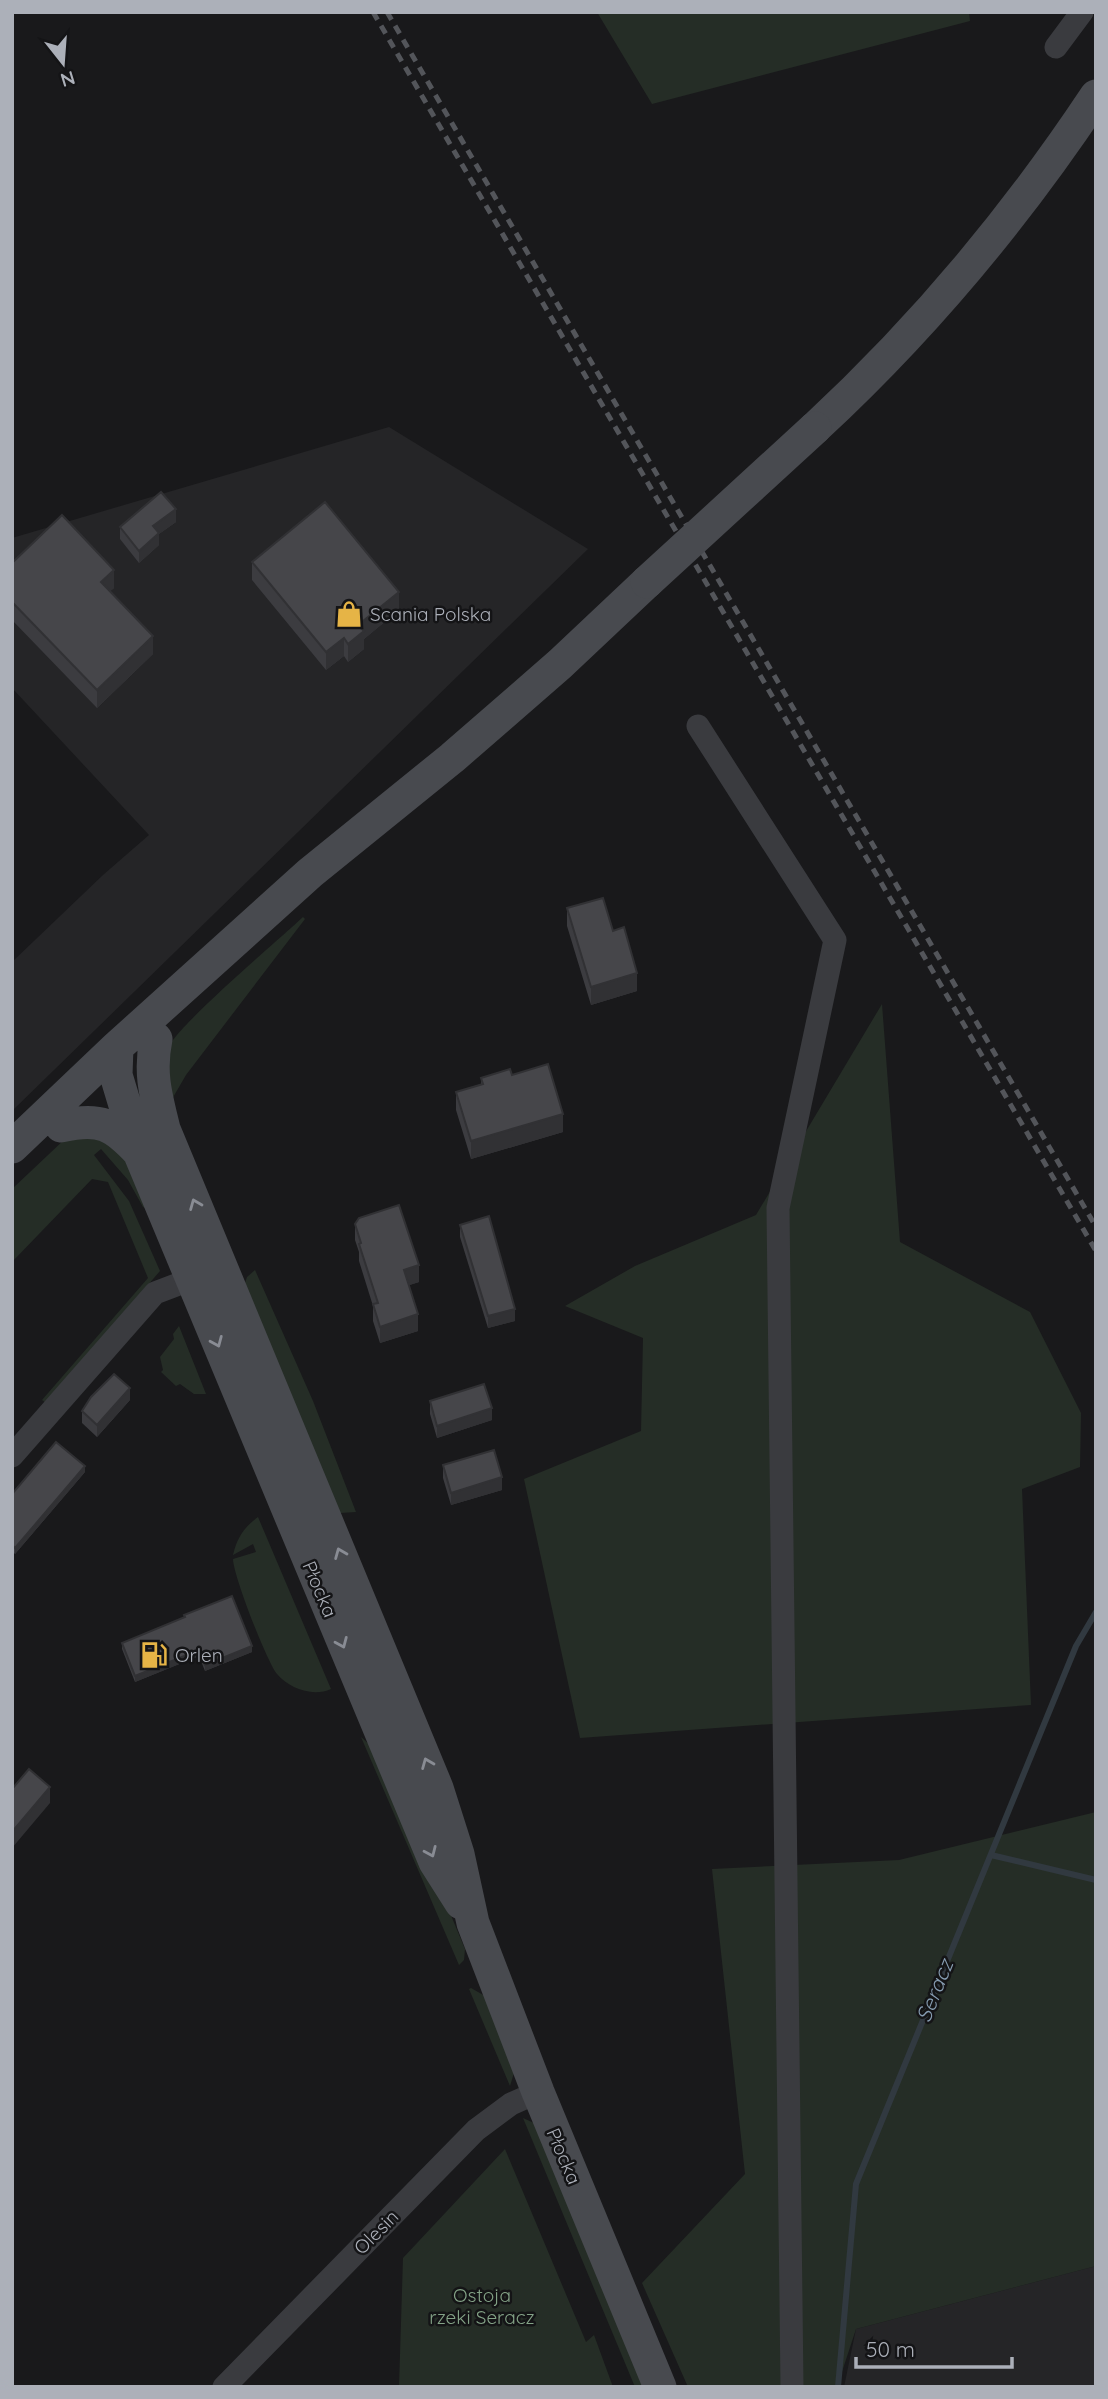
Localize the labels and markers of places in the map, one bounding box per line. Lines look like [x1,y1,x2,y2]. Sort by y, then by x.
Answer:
shop icon: Scania Polska [334,599,364,629]
place label: Scania Polska [370,602,491,626]
fuel station icon: Orlen [139,1640,169,1670]
place label: Orlen [175,1643,223,1667]

